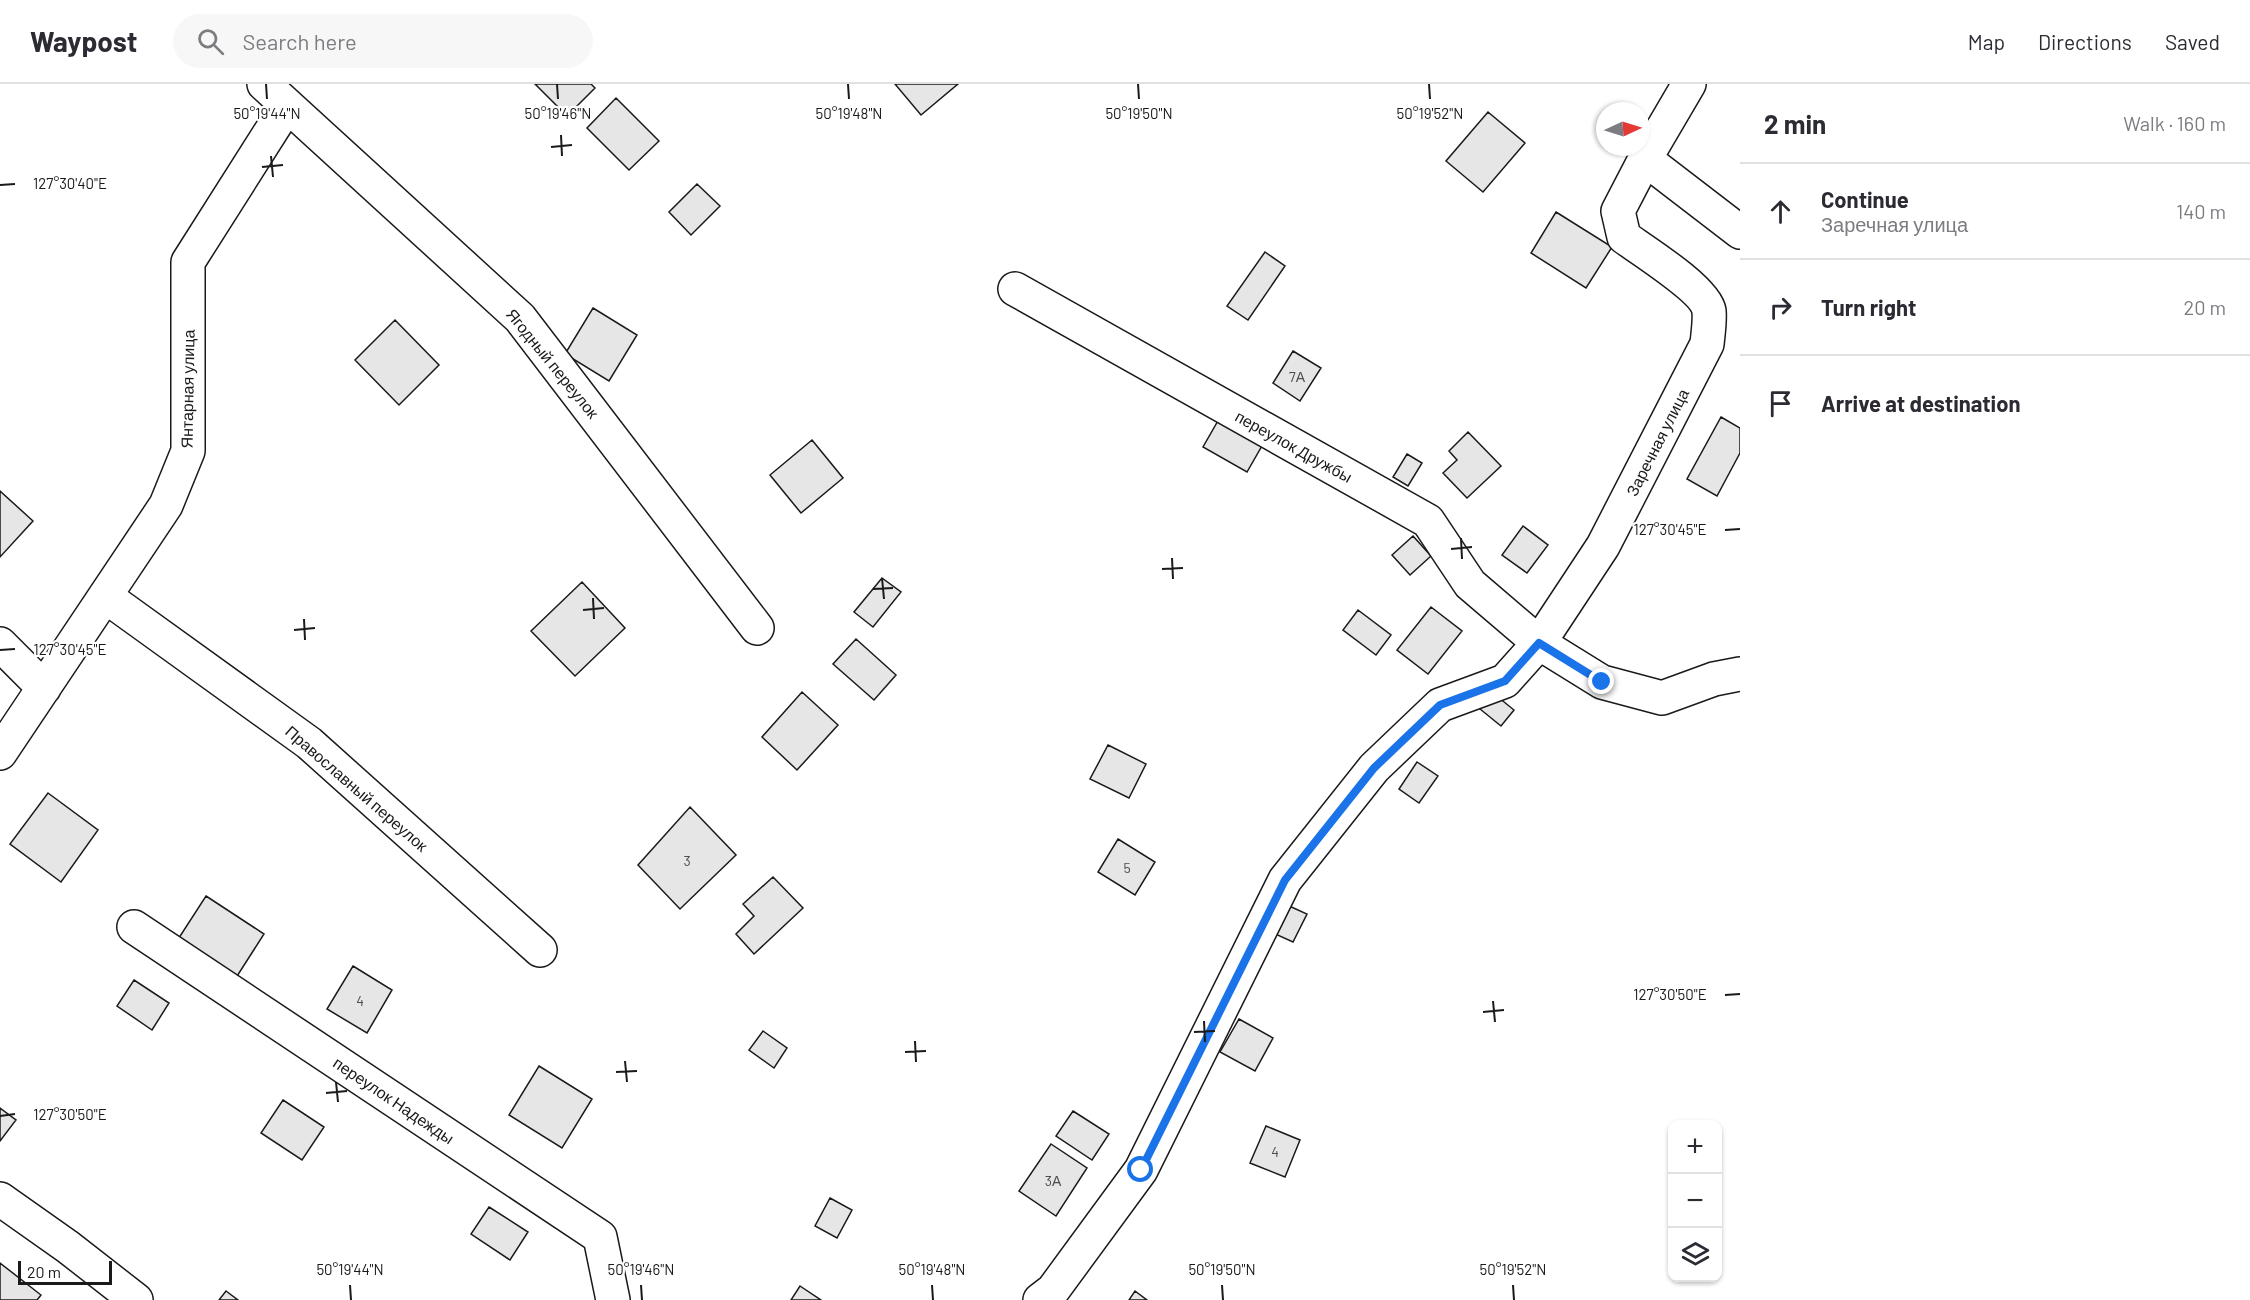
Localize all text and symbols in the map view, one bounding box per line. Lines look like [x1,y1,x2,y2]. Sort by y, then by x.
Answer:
search box [173,14,593,68]
text: Waypost [30,24,137,58]
icon: search [194,25,227,58]
text: Search here [242,28,357,54]
text: Map [1968,29,2005,54]
text: Directions [2038,29,2132,54]
text: Saved [2165,29,2220,54]
north arrow [1596,102,1650,156]
text: 50°19'44"N [233,104,301,122]
text: 50°19'46"N [525,104,591,122]
text: 50°19'48"N [816,104,882,122]
text: 50°19'50"N [1105,104,1173,122]
text: 50°19'52"N [1397,104,1463,122]
text: 2 min [1764,108,1826,139]
text: Walk · 160 m [2123,111,2226,135]
text: 127°30'40"E [33,174,107,192]
text: Continue [1821,186,1909,212]
icon: ahead [1764,195,1797,228]
text: 140 m [2176,199,2226,223]
text: Заречная улица [1821,212,1968,236]
icon: right [1764,291,1797,324]
text: Turn right [1821,294,1916,320]
text: 20 m [2183,295,2226,319]
street label: Ягодный переулок [503,304,604,422]
street label: Янтарная улица [176,329,198,449]
house number: 7А [1289,368,1306,385]
street label: Заречная улица [1622,385,1692,499]
icon: arrive [1764,387,1797,420]
text: Arrive at destination [1821,390,2020,416]
street label: переулок Дружбы [1232,406,1356,486]
text: 127°30'45"E [1633,520,1707,538]
text: 127°30'45"E [33,640,107,658]
route end [1588,668,1614,694]
street label: Православный переулок [282,721,433,856]
house number: 3 [683,852,691,869]
house number: 5 [1123,859,1131,876]
text: 127°30'50"E [1633,985,1707,1003]
house number: 4 [356,992,364,1009]
street label: переулок Надежды [330,1053,458,1147]
text: 127°30'50"E [33,1105,107,1123]
map controls [1668,1120,1722,1282]
button: + [1668,1120,1722,1174]
house number: 4 [1271,1143,1279,1160]
route start [1127,1156,1153,1182]
house number: 3А [1045,1172,1062,1189]
button: − [1668,1174,1722,1228]
button: layers [1668,1228,1722,1282]
scale bar [18,1258,112,1286]
text: 50°19'44"N [316,1260,384,1278]
text: 50°19'46"N [608,1260,674,1278]
text: 50°19'48"N [899,1260,965,1278]
text: 50°19'50"N [1188,1260,1256,1278]
text: 50°19'52"N [1480,1260,1546,1278]
text: 20 m [27,1262,61,1281]

